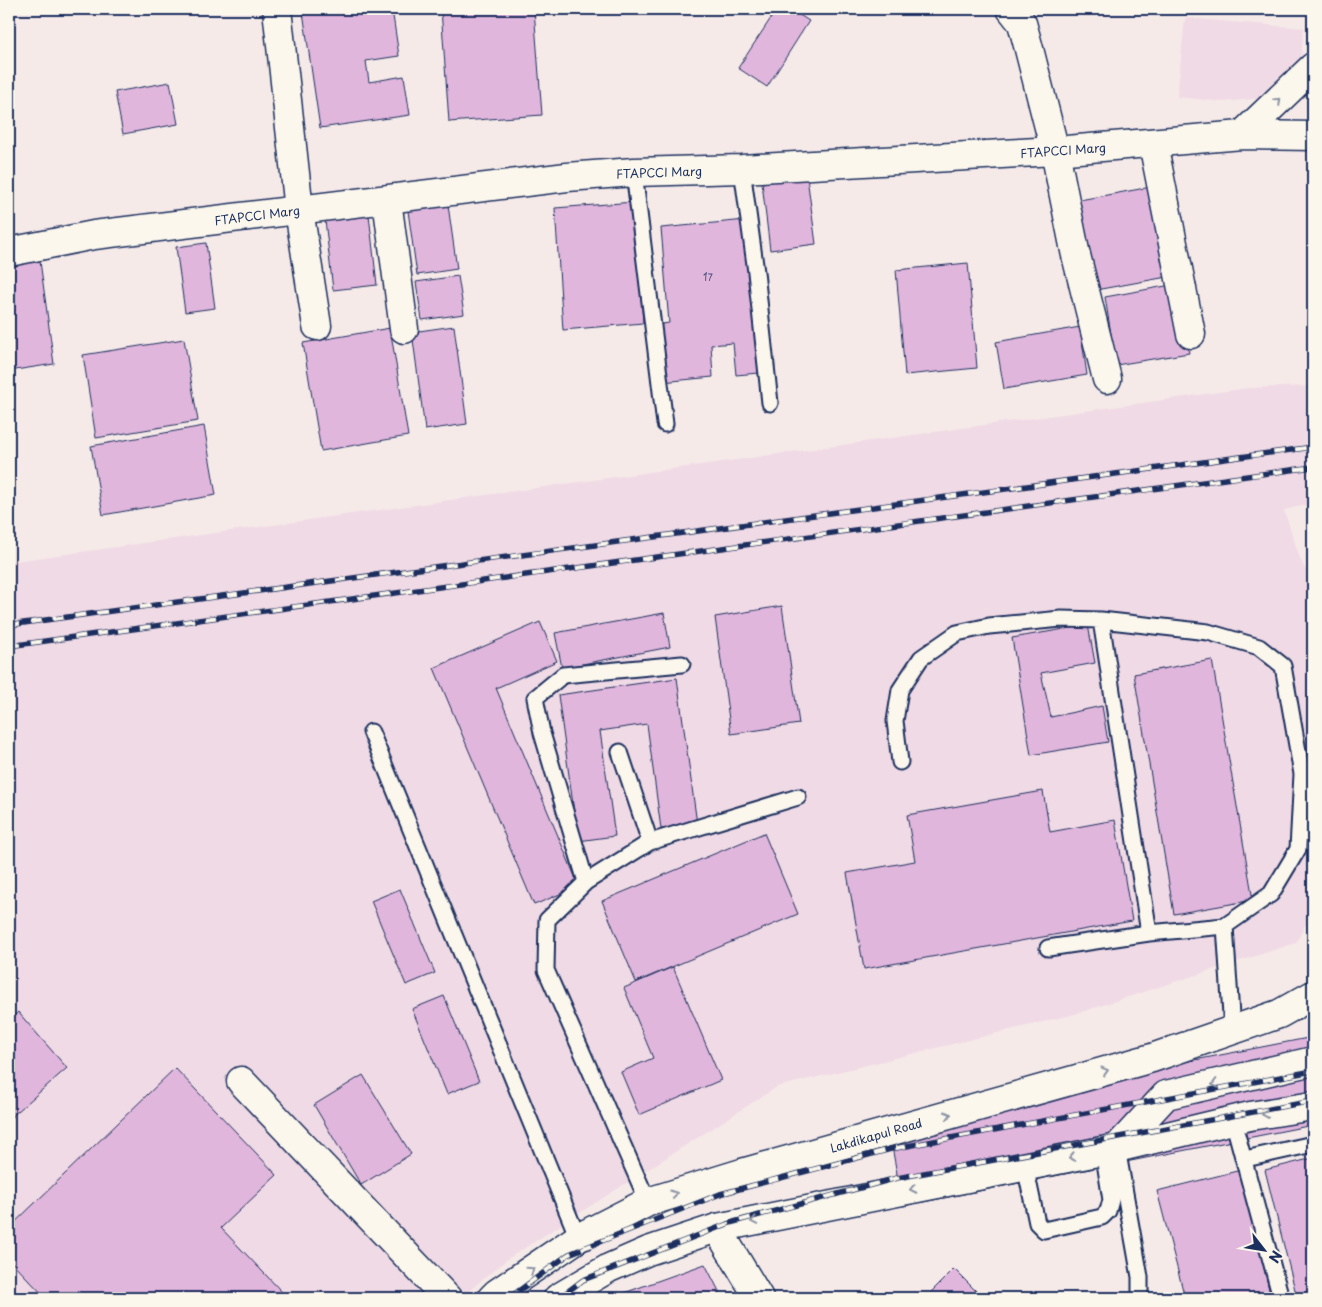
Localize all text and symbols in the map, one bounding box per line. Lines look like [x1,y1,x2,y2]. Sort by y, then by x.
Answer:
one-way arrow [1272,98,1281,107]
street label: FTAPCCI Marg [1019,138,1107,162]
street label: FTAPCCI Marg [616,162,702,182]
street label: FTAPCCI Marg [213,201,301,229]
house number: 17 [703,269,714,284]
one-way arrow [1100,1067,1108,1077]
one-way arrow [1210,1078,1219,1089]
one-way arrow [1261,1108,1270,1118]
one-way arrow [944,1110,953,1121]
street label: Lakdikapul Road [828,1113,924,1157]
one-way arrow [1068,1151,1077,1161]
one-way arrow [909,1183,918,1194]
one-way arrow [670,1190,678,1200]
one-way arrow [749,1215,758,1226]
north arrow [1240,1224,1290,1274]
text: N [1264,1247,1287,1267]
one-way arrow [526,1267,535,1276]

